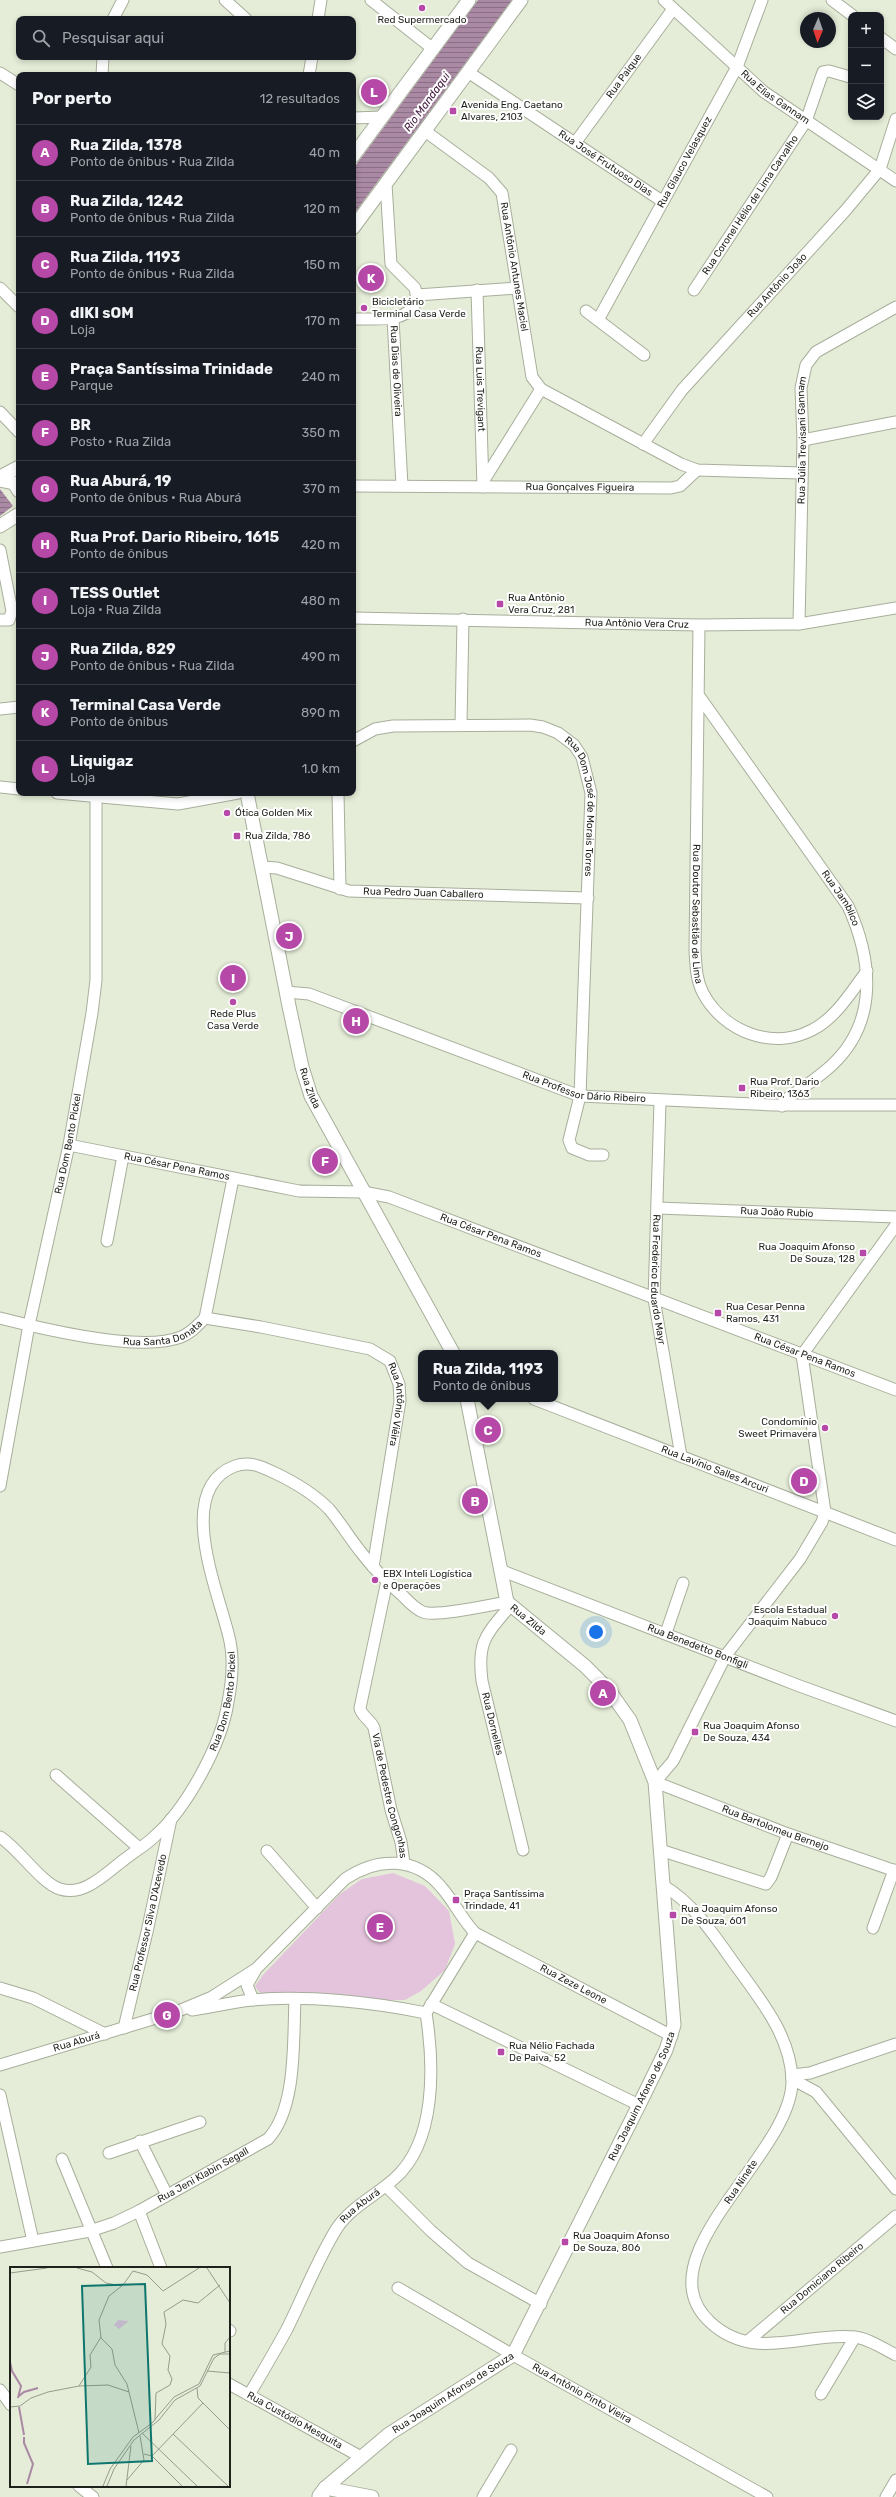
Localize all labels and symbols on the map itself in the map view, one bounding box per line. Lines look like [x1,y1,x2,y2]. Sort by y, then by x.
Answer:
marker: Red Supermercado [417,3,427,13]
north arrow [800,12,836,48]
place label: Red Supermercado [377,14,467,26]
street label: Rua Paique [604,51,645,101]
street label: Rua Elias Gannam [738,68,812,127]
water label: Rio Mandaqui [401,70,453,134]
pin: L [361,77,387,107]
place label: Avenida Eng. Caetano Alvares, 2103 [461,99,563,123]
marker: Avenida Eng. Caetano Alvares, 2103 [448,106,458,116]
street label: Rua Glauco Velasquez [655,115,715,210]
street label: Rua José Frutuoso Dias [556,128,655,199]
street label: Rua Coronel Hélio de Lima Carvalho [700,133,801,277]
street label: Rua Antônio Antunes Maciel [498,201,530,332]
street label: Rua Antônio João [745,251,810,320]
pin: K [358,263,384,293]
place label: Bicicletário Terminal Casa Verde [372,296,466,320]
marker: Bicicletário Terminal Casa Verde [359,303,369,313]
street label: Rua Dias de Oliveira [387,325,404,417]
street label: Rua Luis Trevigant [473,346,487,432]
street label: Rua Júlia Trevisani Gannam [795,375,809,504]
street label: Rua Gonçalves Figueira [526,481,634,494]
place label: Rua Antônio Vera Cruz, 281 [508,592,574,616]
marker: Rua Antônio Vera Cruz, 281 [495,599,505,609]
street label: Rua Antônio Vera Cruz [585,617,689,631]
street label: Rua Dom José de Morais Torres [562,734,597,877]
place label: Ótica Golden Mix [235,807,313,819]
marker: Ótica Golden Mix [222,808,232,818]
place label: Rua Zilda, 786 [245,830,310,842]
marker: Rua Zilda, 786 [232,831,242,841]
street label: Rua Doutor Sebastião de Lima [689,844,705,985]
street label: Rua Jamblico [819,868,862,928]
street label: Rua Pedro Juan Caballero [363,885,484,901]
pin: J [276,921,302,951]
pin: I [220,963,246,993]
marker: Rede Plus Casa Verde [228,997,238,1007]
pin: H [343,1006,369,1036]
place label: Rede Plus Casa Verde [207,1008,259,1032]
street label: Rua Zilda [297,1066,323,1111]
street label: Rua Professor Dário Ribeiro [521,1069,646,1105]
place label: Rua Prof. Dario Ribeiro, 1363 [750,1076,819,1100]
marker: Rua Prof. Dario Ribeiro, 1363 [737,1083,747,1093]
street label: Rua Dom Bento Pickel [52,1093,84,1195]
pin: F [312,1146,338,1176]
street label: Rua César Pena Ramos [123,1150,231,1183]
street label: Rua João Rubio [740,1205,814,1220]
street label: Rua César Pena Ramos [439,1211,543,1260]
street label: Rua Frederico Eduardo Mayr [648,1214,668,1346]
place label: Rua Joaquim Afonso De Souza, 128 [758,1241,855,1265]
marker: Rua Joaquim Afonso De Souza, 128 [858,1248,868,1258]
place label: Rua Cesar Penna Ramos, 431 [726,1301,805,1325]
marker: Rua Cesar Penna Ramos, 431 [713,1308,723,1318]
street label: Rua Santa Donata [123,1318,205,1348]
street label: Rua César Pena Ramos [753,1331,857,1380]
street label: Rua Antônio Viêira [385,1361,406,1447]
pin: C [475,1415,501,1445]
place label: Condomínio Sweet Primavera [738,1416,817,1440]
marker: Condomínio Sweet Primavera [820,1423,830,1433]
street label: Rua Lavínio Salles Arcuri [659,1443,770,1496]
pin: D [791,1466,817,1496]
pin: B [462,1486,488,1516]
place label: EBX Inteli Logística e Operações [383,1568,472,1592]
marker: EBX Inteli Logística e Operações [370,1575,380,1585]
street label: Rua Zilda [508,1602,548,1638]
place label: Escola Estadual Joaquim Nabuco [748,1604,827,1628]
marker: Escola Estadual Joaquim Nabuco [830,1611,840,1621]
your location [586,1622,606,1642]
street label: Rua Benedetto Bonfigli [646,1622,750,1671]
street label: Rua Dom Bento Pickel [207,1651,238,1753]
pin: A [590,1678,616,1708]
street label: Rua Dornelles [479,1691,506,1756]
place label: Rua Joaquim Afonso De Souza, 434 [703,1720,800,1744]
marker: Rua Joaquim Afonso De Souza, 434 [690,1727,700,1737]
street label: Via de Pedestre Congonhas [369,1732,409,1859]
street label: Rua Bartolomeu Bernejo [720,1803,831,1854]
street label: Rua Professor Silva D'Azevedo [127,1853,169,1993]
place label: Praça Santíssima Trindade, 41 [464,1888,544,1912]
marker: Praça Santíssima Trindade, 41 [451,1895,461,1905]
place label: Rua Joaquim Afonso De Souza, 601 [681,1903,778,1927]
marker: Rua Joaquim Afonso De Souza, 601 [668,1910,678,1920]
pin: E [367,1912,393,1942]
street label: Rua Zeze Leone [538,1962,609,2007]
pin: G [154,2000,180,2030]
street label: Rua Aburá [52,2029,101,2055]
street label: Rua Joaquim Afonso de Souza [606,2030,677,2163]
place label: Rua Nélio Fachada De Paiva, 52 [509,2040,595,2064]
marker: Rua Nélio Fachada De Paiva, 52 [496,2047,506,2057]
street label: Rua Jeni Klabin Segall [156,2145,251,2205]
street label: Rua Ninete [722,2157,760,2207]
street label: Rua Aburá [337,2186,382,2226]
place label: Rua Joaquim Afonso De Souza, 806 [573,2230,670,2254]
marker: Rua Joaquim Afonso De Souza, 806 [560,2237,570,2247]
street label: Rua Domiciano Ribeiro [778,2240,866,2317]
inset map [10,2267,230,2487]
street label: Rua Joaquim Afonso de Souza [390,2350,516,2436]
street label: Rua Antônio Pinto Vieira [530,2361,634,2426]
street label: Rua Custódio Mesquita [245,2389,344,2451]

